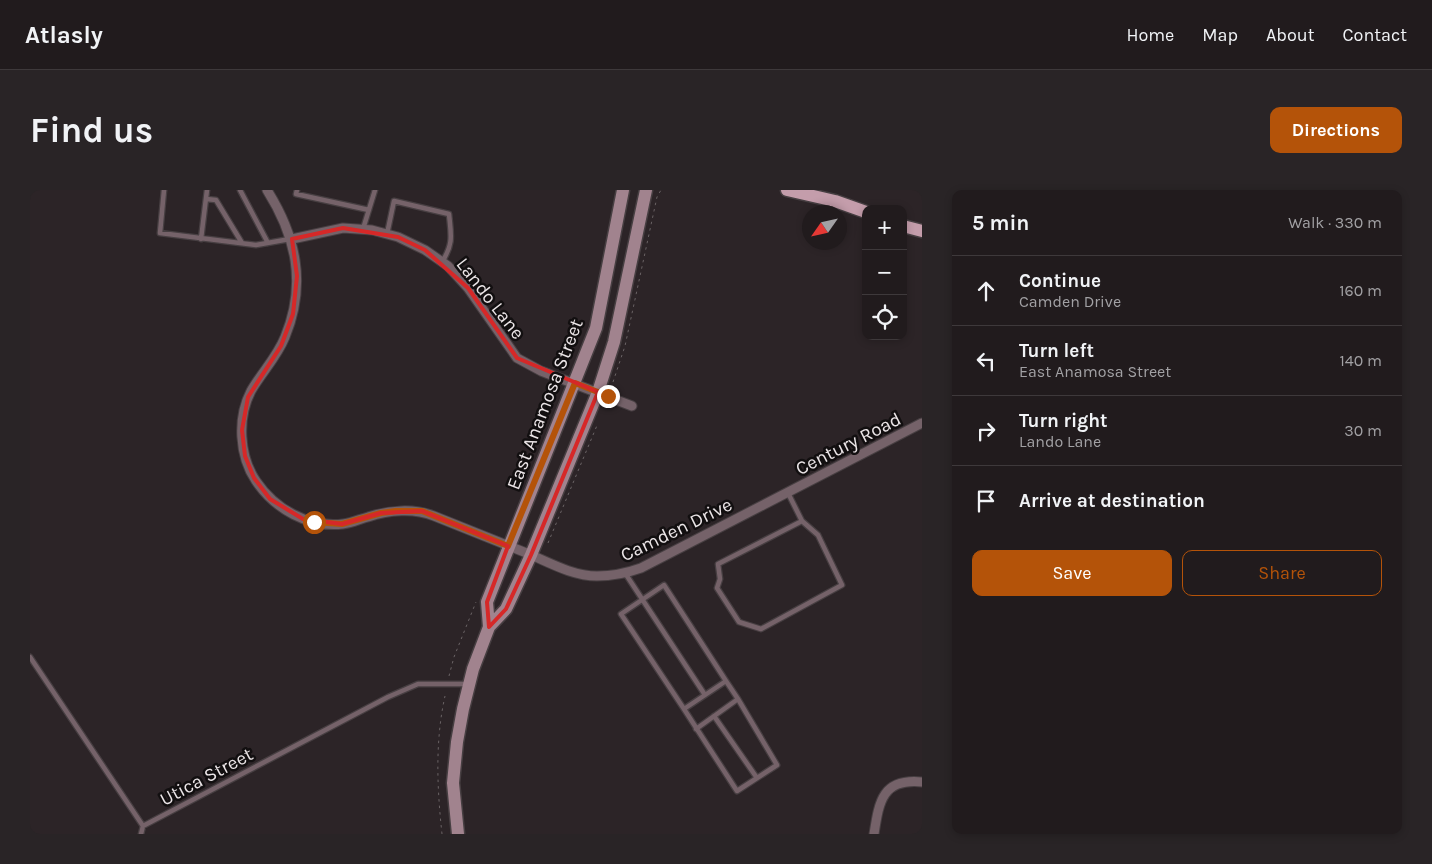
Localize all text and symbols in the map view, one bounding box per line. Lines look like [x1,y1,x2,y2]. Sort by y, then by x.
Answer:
text: Atlasly [25,21,103,49]
text: Home [1126,24,1174,46]
text: Map [1202,24,1238,46]
text: About [1266,24,1315,46]
text: Contact [1343,24,1407,46]
button: Directions [1270,107,1402,153]
text: Find us [30,110,153,151]
north arrow [802,205,847,250]
map controls [862,205,907,340]
button: + [862,205,907,250]
text: 5 min [972,211,1029,235]
text: Walk · 330 m [1288,213,1382,232]
button: − [862,250,907,295]
street label: Lando Lane [452,253,529,344]
text: Continue [1019,270,1101,292]
icon: ahead [972,277,1000,305]
text: 160 m [1339,281,1382,300]
text: Camden Drive [1019,292,1121,311]
button: locate [862,295,907,340]
street label: East Anamosa Street [502,316,588,493]
text: Turn left [1019,340,1094,362]
icon: left [972,347,1000,375]
text: 140 m [1340,351,1382,370]
text: East Anamosa Street [1019,362,1171,381]
route end [597,385,620,408]
street label: Century Road [792,408,905,480]
text: Turn right [1019,410,1108,432]
icon: right [972,417,1000,445]
text: 30 m [1344,421,1382,440]
text: Lando Lane [1019,432,1101,451]
icon: arrive [972,487,1000,515]
text: Arrive at destination [1019,490,1205,512]
street label: Camden Drive [617,493,736,566]
route start [303,511,326,534]
button: Save [972,550,1172,596]
button: Share [1182,550,1382,596]
street label: Utica Street [156,743,257,811]

